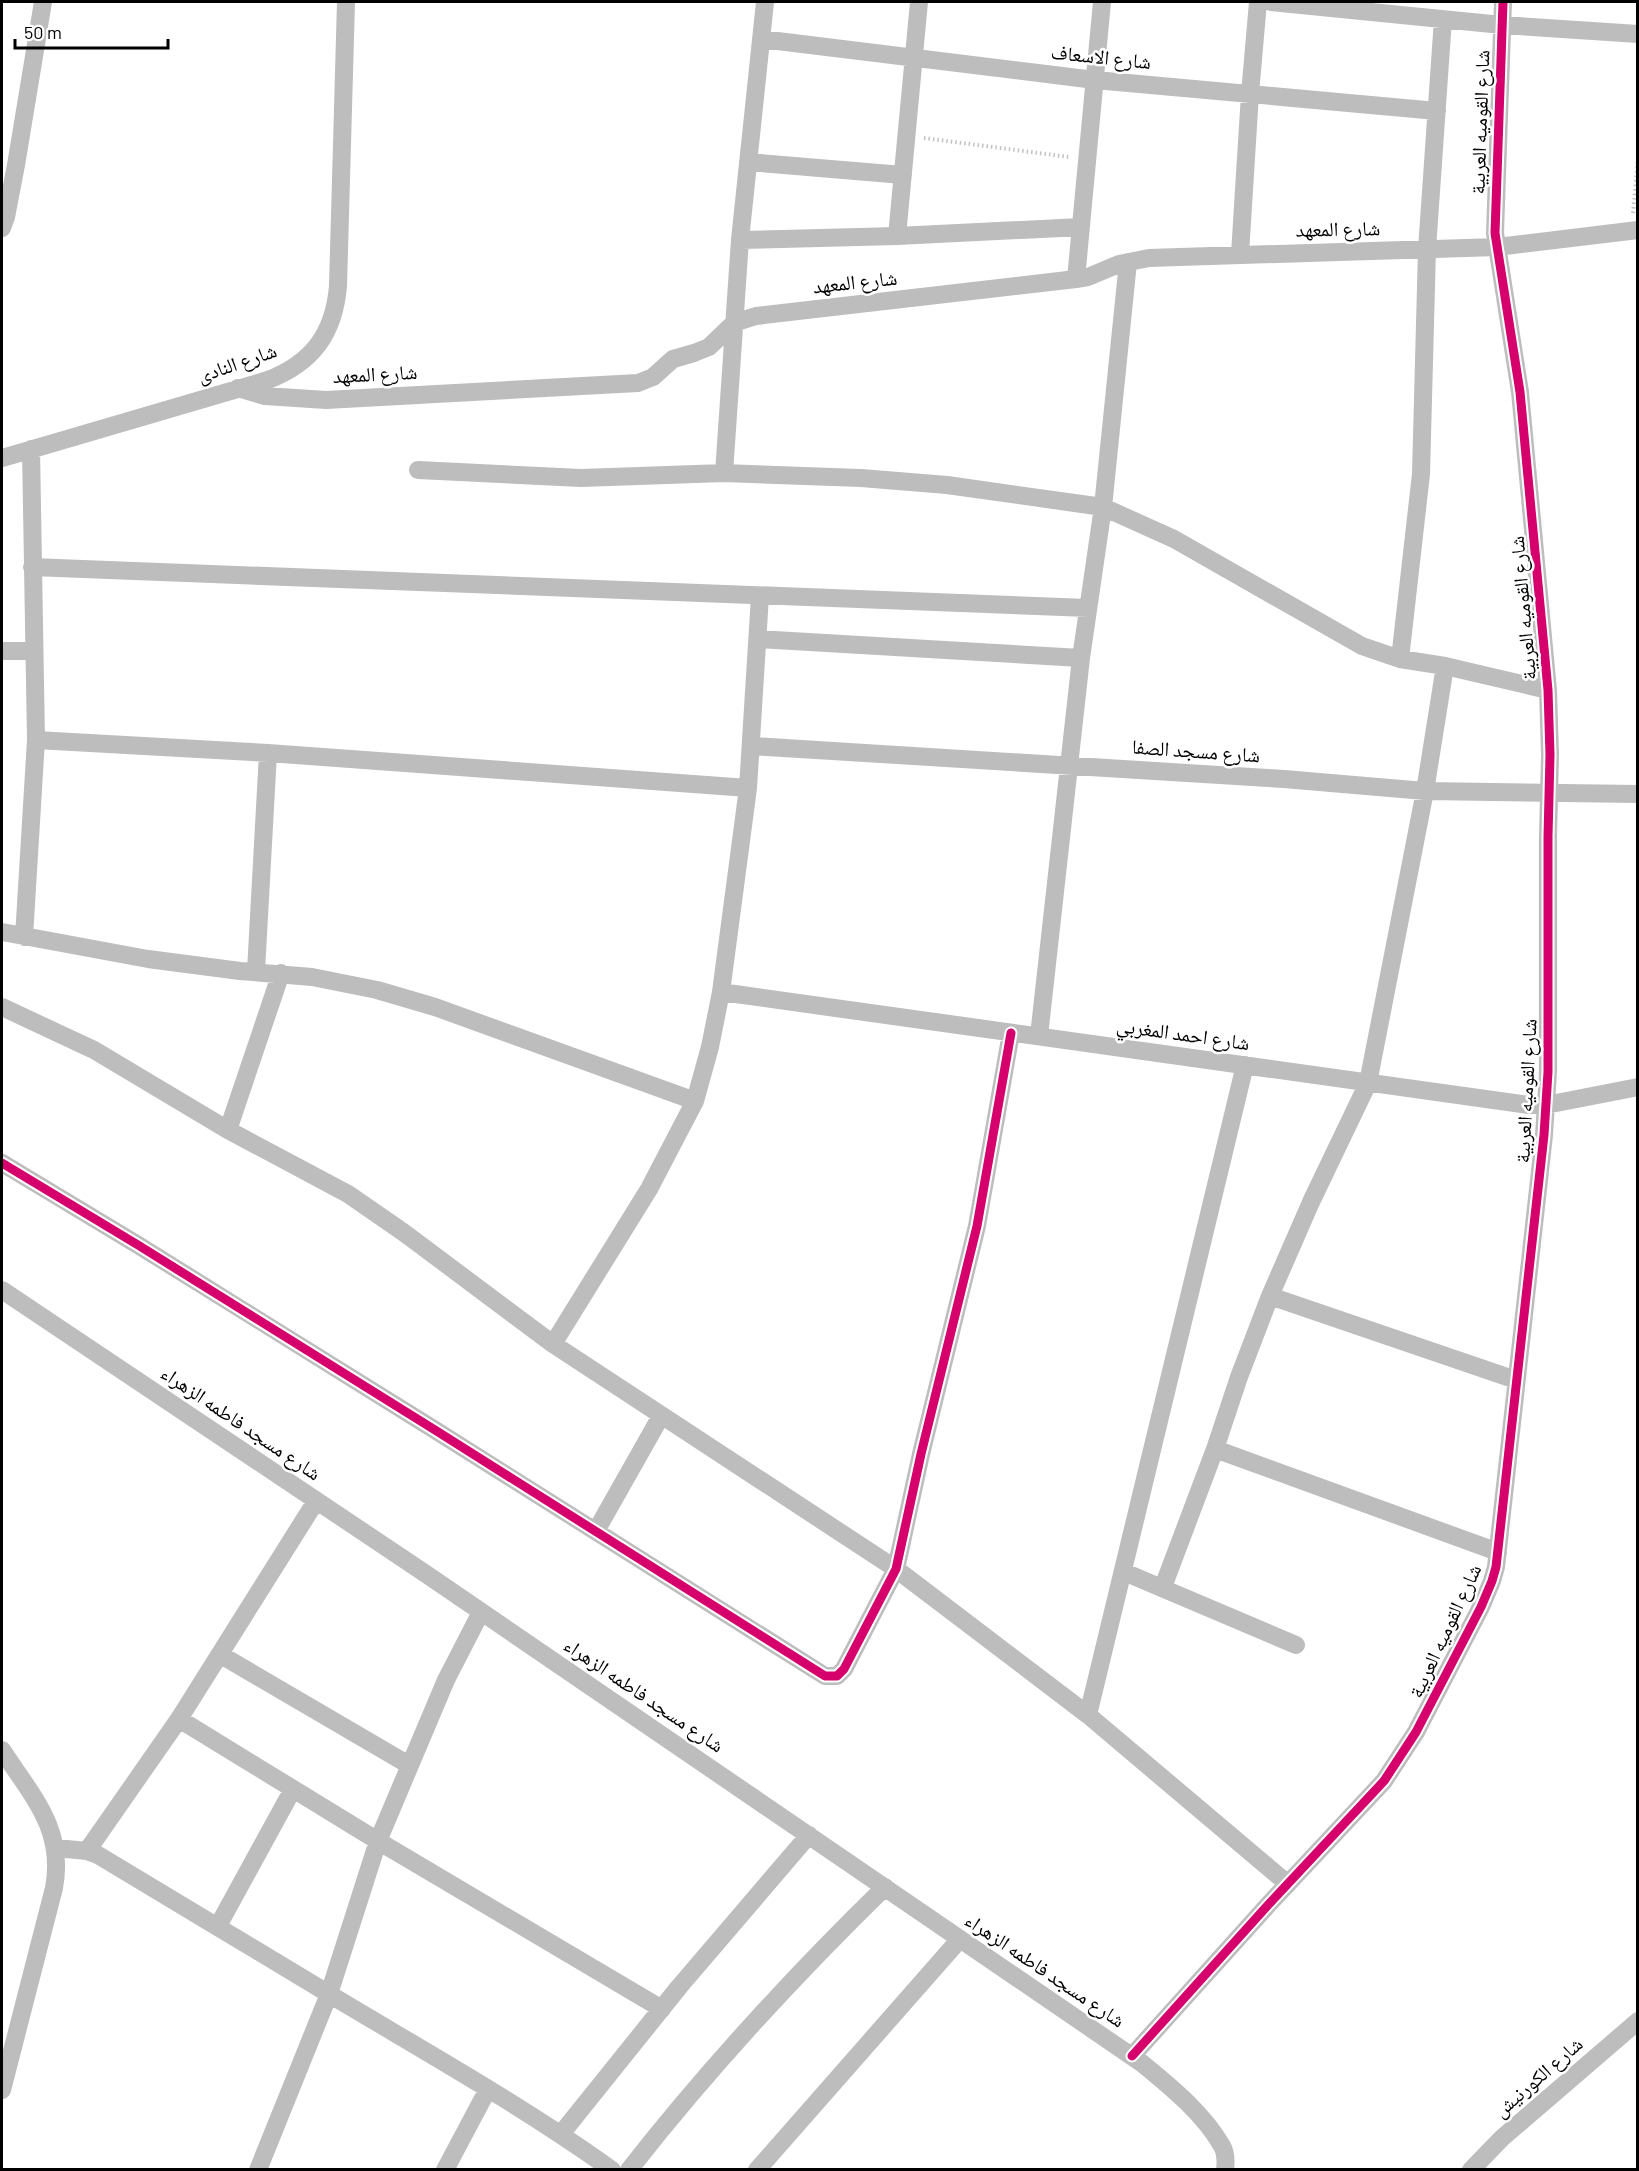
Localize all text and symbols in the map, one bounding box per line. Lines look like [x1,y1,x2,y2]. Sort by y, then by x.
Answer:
scale bar [15,12,168,50]
text: 50 m [24,21,62,43]
street label: شارع الاسعاف [1050,39,1152,75]
street label: شارع القوميه العربية [1464,49,1496,195]
street label: شارع المعهد [1295,215,1381,243]
street label: شارع المعهد [812,265,898,299]
street label: شارع النادى [194,337,280,389]
street label: شارع المعهد [332,359,418,389]
street label: شارع القوميه العربية [1504,535,1542,681]
street label: شارع مسجد الصفا [1131,734,1261,768]
street label: شارع احمد المغربي [1114,1012,1251,1059]
street label: شارع القوميه العربية [1509,1018,1543,1164]
street label: شارع مسجد فاطمه الزهراء [156,1360,326,1486]
street label: شارع القوميه العربية [1403,1560,1487,1702]
street label: شارع مسجد فاطمه الزهراء [559,1632,729,1758]
street label: شارع مسجد فاطمه الزهراء [960,1907,1130,2033]
street label: شارع الكورنيش [1488,2031,1588,2123]

